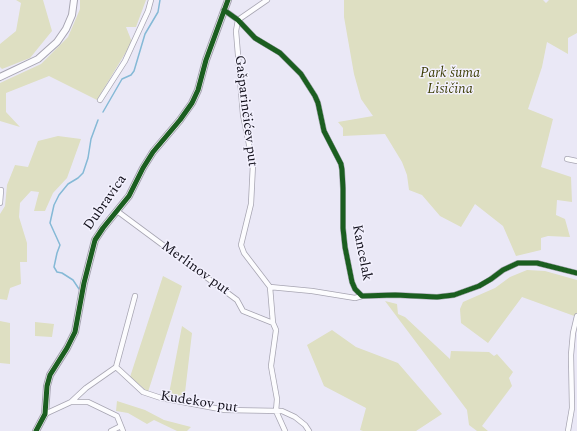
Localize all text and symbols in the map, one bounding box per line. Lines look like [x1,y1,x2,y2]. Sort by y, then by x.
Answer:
street label: Gašparinčićev put [230,54,260,168]
park label: Park šuma Lisičina [420,66,480,98]
street label: Dubravica [81,172,131,234]
street label: Kancelak [347,223,375,283]
street label: Merlinov put [157,238,233,300]
street label: Kudekov put [159,389,239,417]

